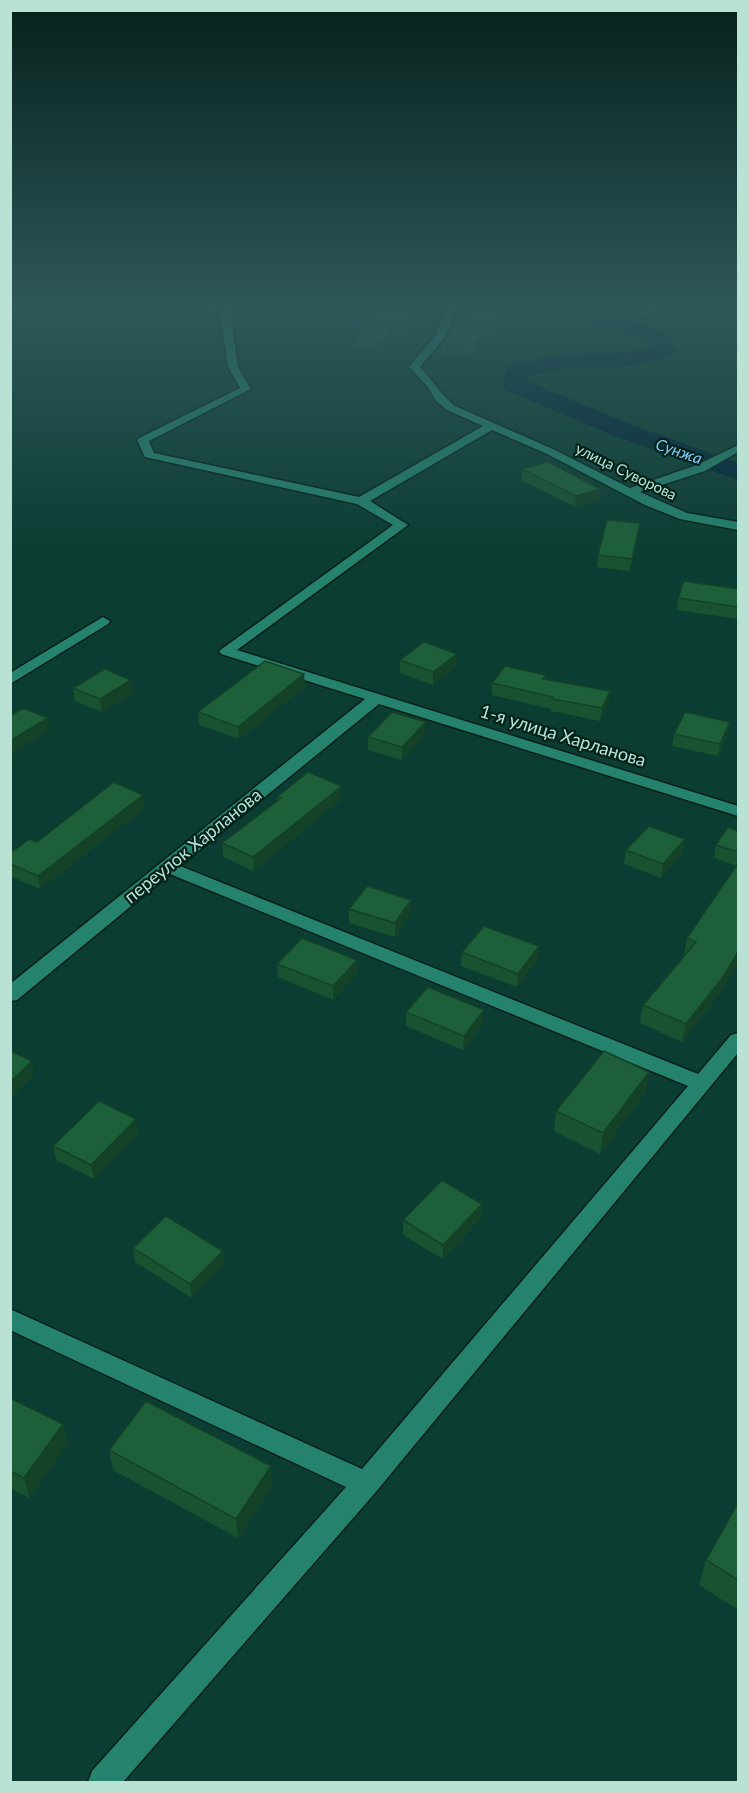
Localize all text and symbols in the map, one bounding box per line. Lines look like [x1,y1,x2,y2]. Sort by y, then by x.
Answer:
water label: Сунжа [653,434,705,467]
street label: улица Суворова [573,439,680,503]
street label: 1-я улица Харланова [478,699,649,771]
street label: переулок Харланова [119,783,265,907]

